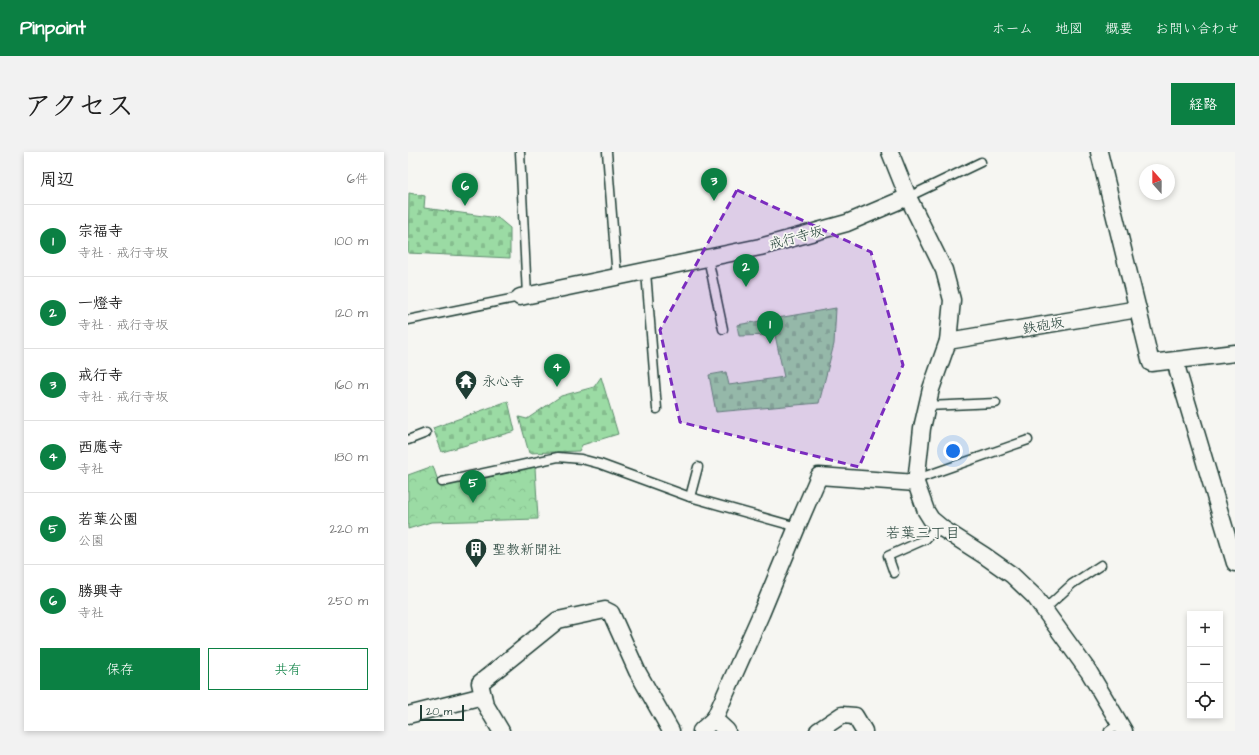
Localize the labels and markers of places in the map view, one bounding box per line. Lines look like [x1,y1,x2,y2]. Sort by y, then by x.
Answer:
pin: 3 [701,168,727,201]
pin: 6 [452,173,478,206]
pin: 2 [733,254,759,287]
pin: 1 [757,311,783,344]
pin: 4 [544,354,570,387]
temple icon: 永心寺 [453,368,479,401]
place label: 永心寺 [482,372,524,392]
pin: 5 [460,470,486,503]
building icon: 聖教新聞社 [463,536,489,569]
place label: 聖教新聞社 [492,540,562,560]

